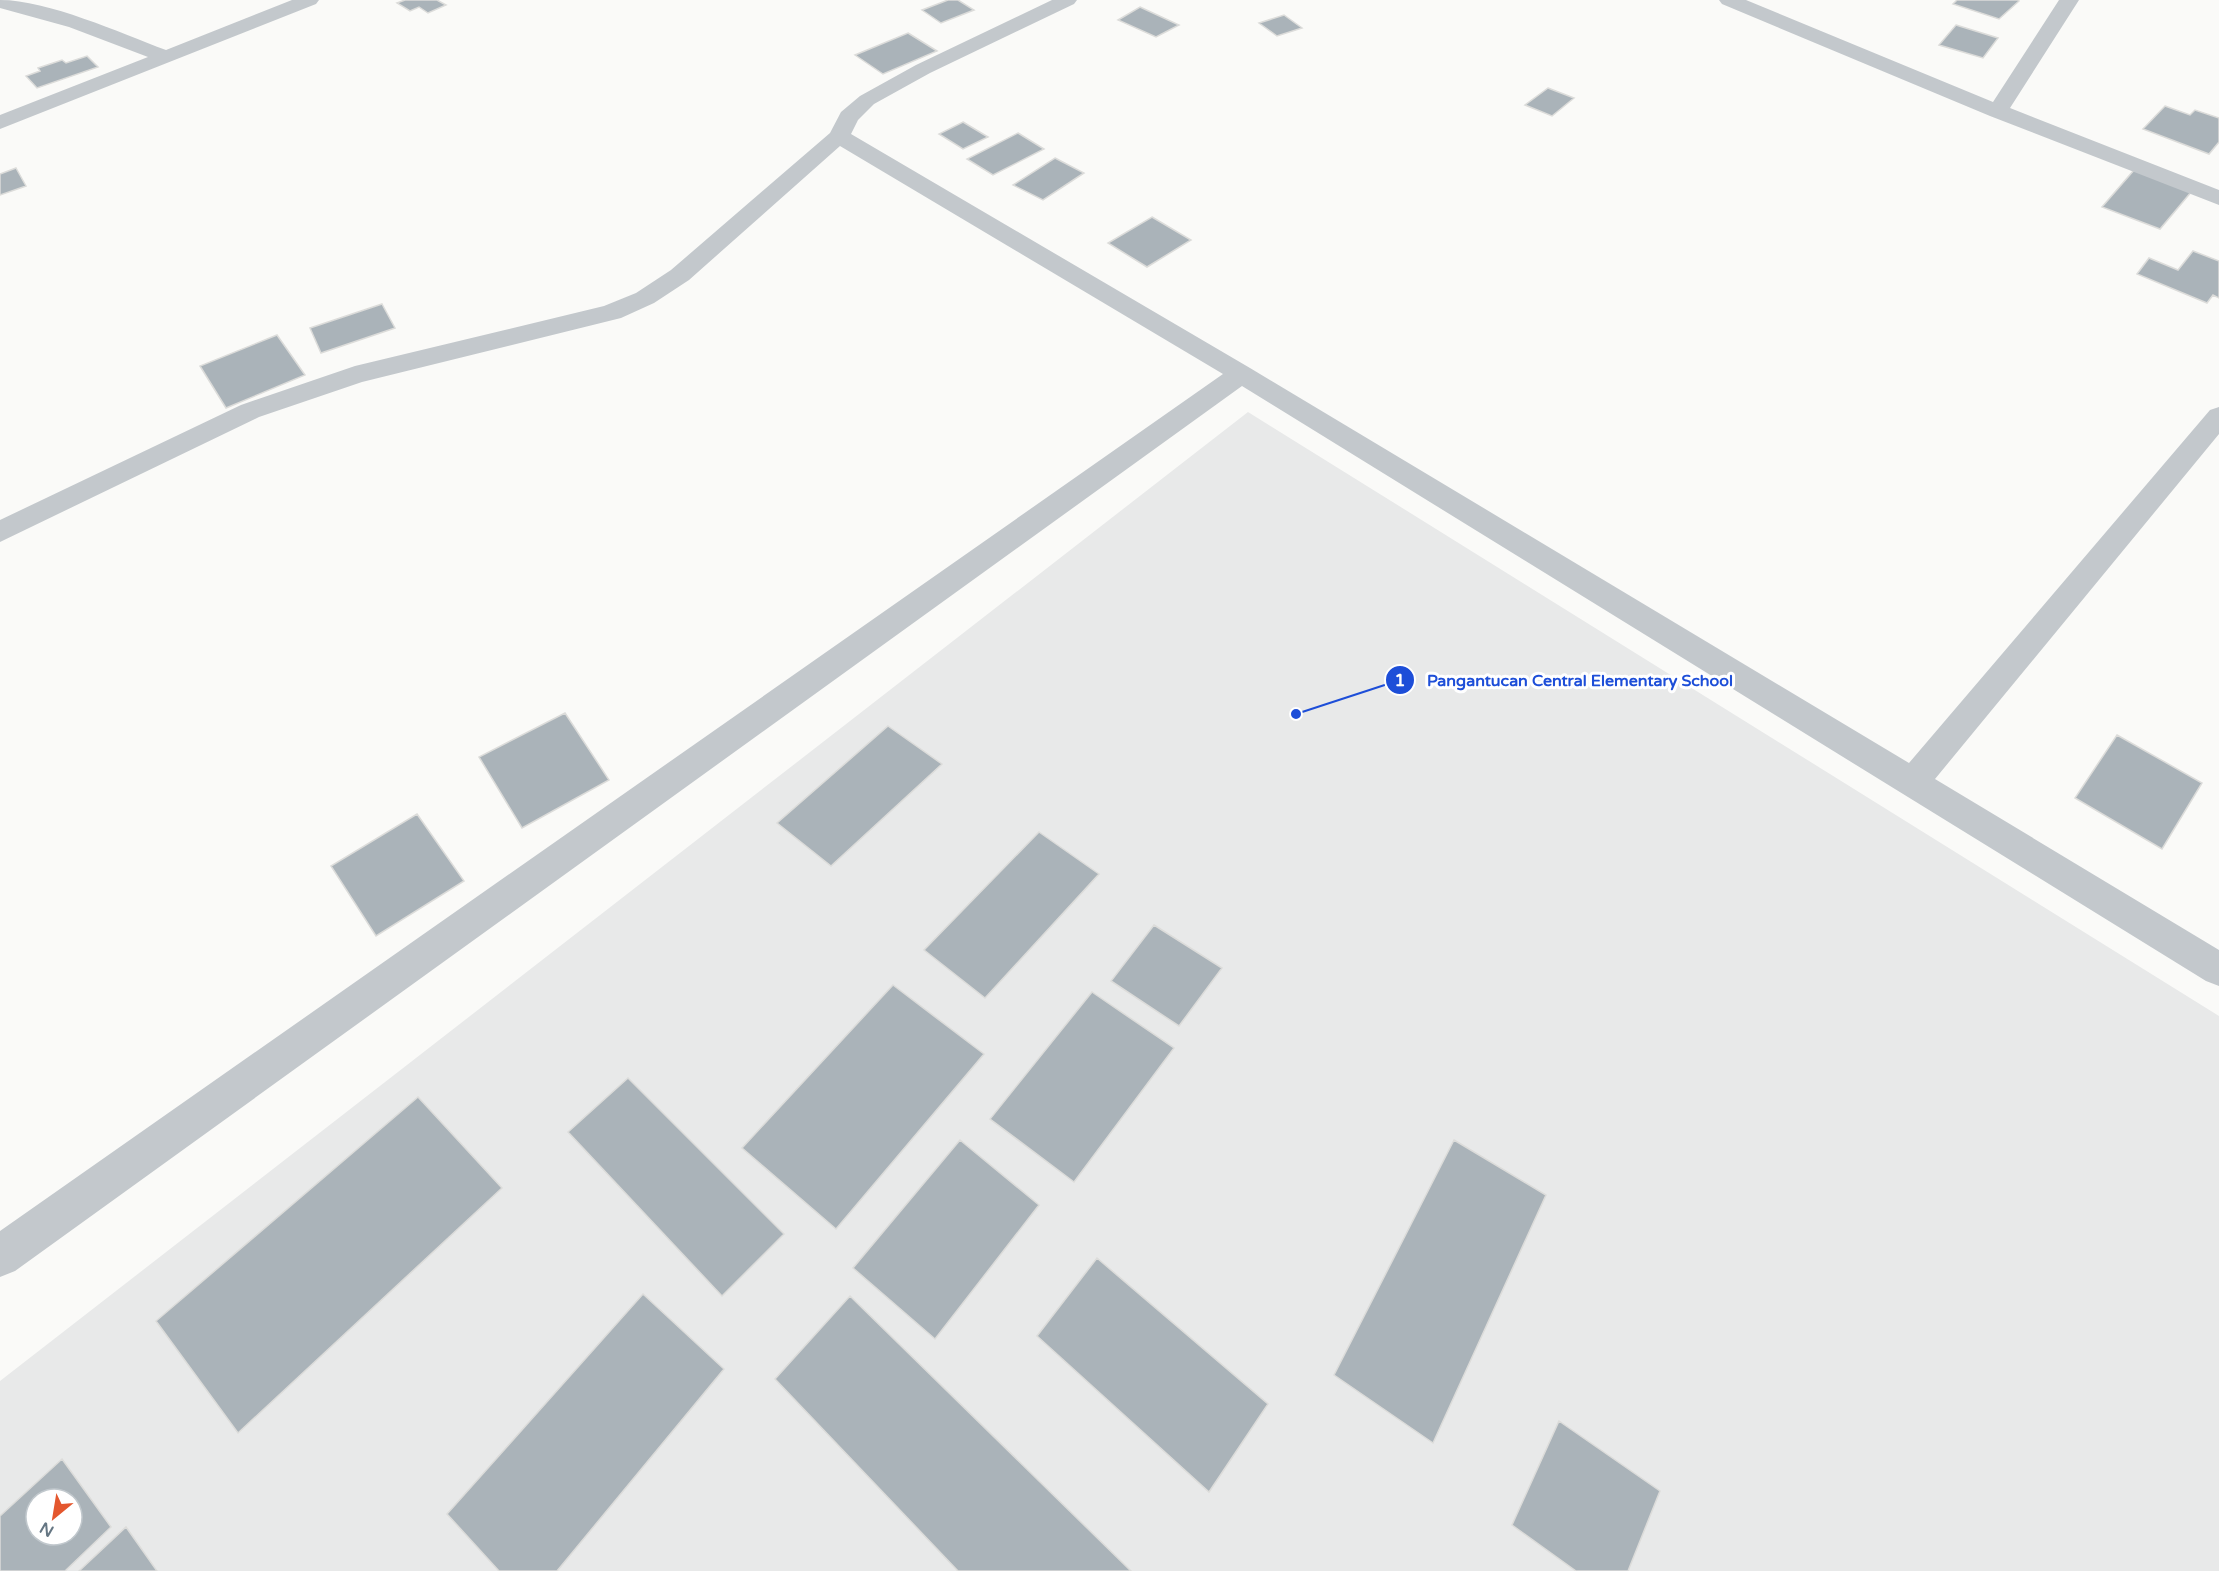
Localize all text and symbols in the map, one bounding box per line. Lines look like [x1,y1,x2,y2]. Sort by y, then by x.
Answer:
callout: Pangantucan Central Elementary School [1385,663,1745,697]
text: 1 [1394,669,1406,691]
text: Pangantucan Central Elementary School [1427,671,1733,691]
north arrow [24,1487,84,1547]
text: N [36,1517,58,1541]

